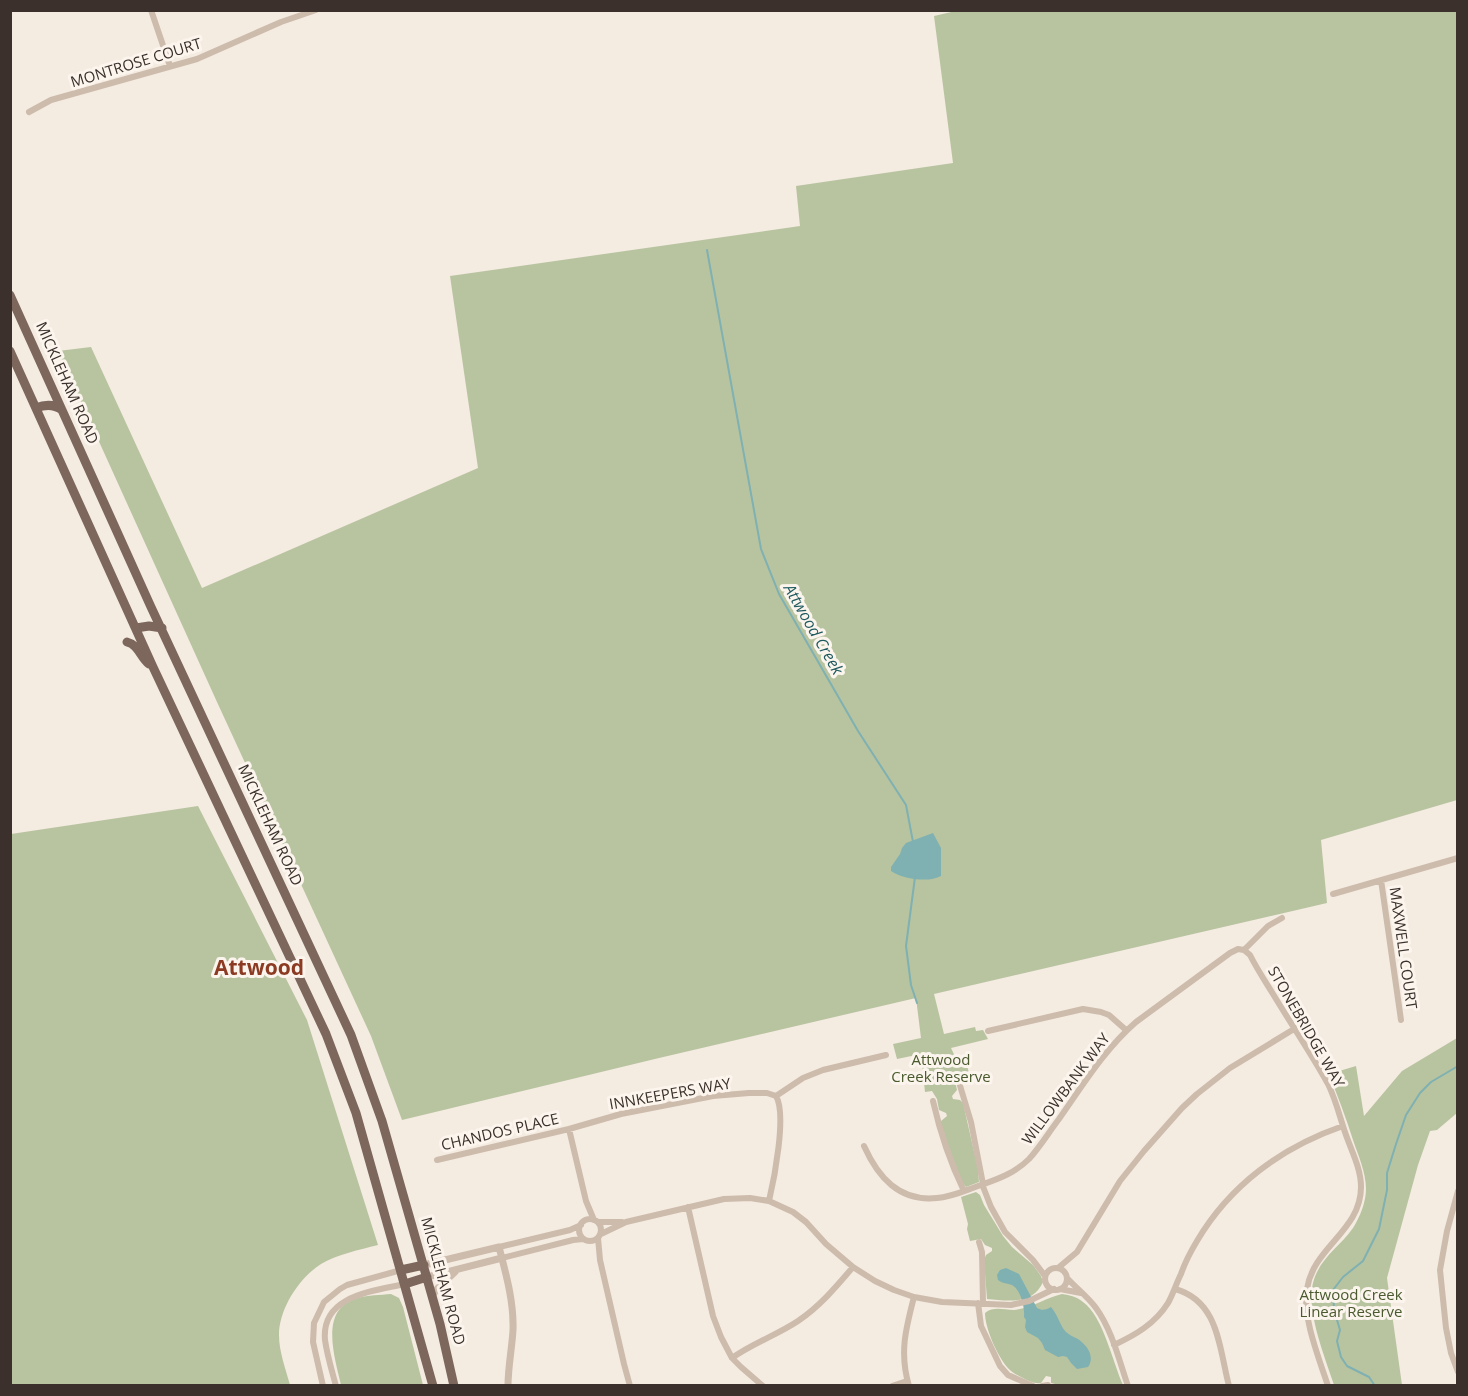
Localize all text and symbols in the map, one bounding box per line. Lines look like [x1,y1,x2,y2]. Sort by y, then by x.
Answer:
street label: MONTROSE COURT [68,32,204,91]
street label: MICKLEHAM ROAD [32,318,104,447]
water label: Attwood Creek [779,579,850,680]
street label: MICKLEHAM ROAD [234,761,308,888]
street label: MAXWELL COURT [1386,886,1423,1011]
district label: Attwood [214,953,304,981]
street label: STONEBRIDGE WAY [1264,962,1350,1091]
street label: WILLOWBANK WAY [1017,1028,1114,1148]
park label: Attwood Creek Reserve [891,1049,991,1086]
street label: INNKEEPERS WAY [607,1072,733,1114]
street label: CHANDOS PLACE [439,1108,561,1154]
street label: MICKLEHAM ROAD [417,1215,471,1347]
park label: Attwood Creek Linear Reserve [1299,1284,1403,1321]

